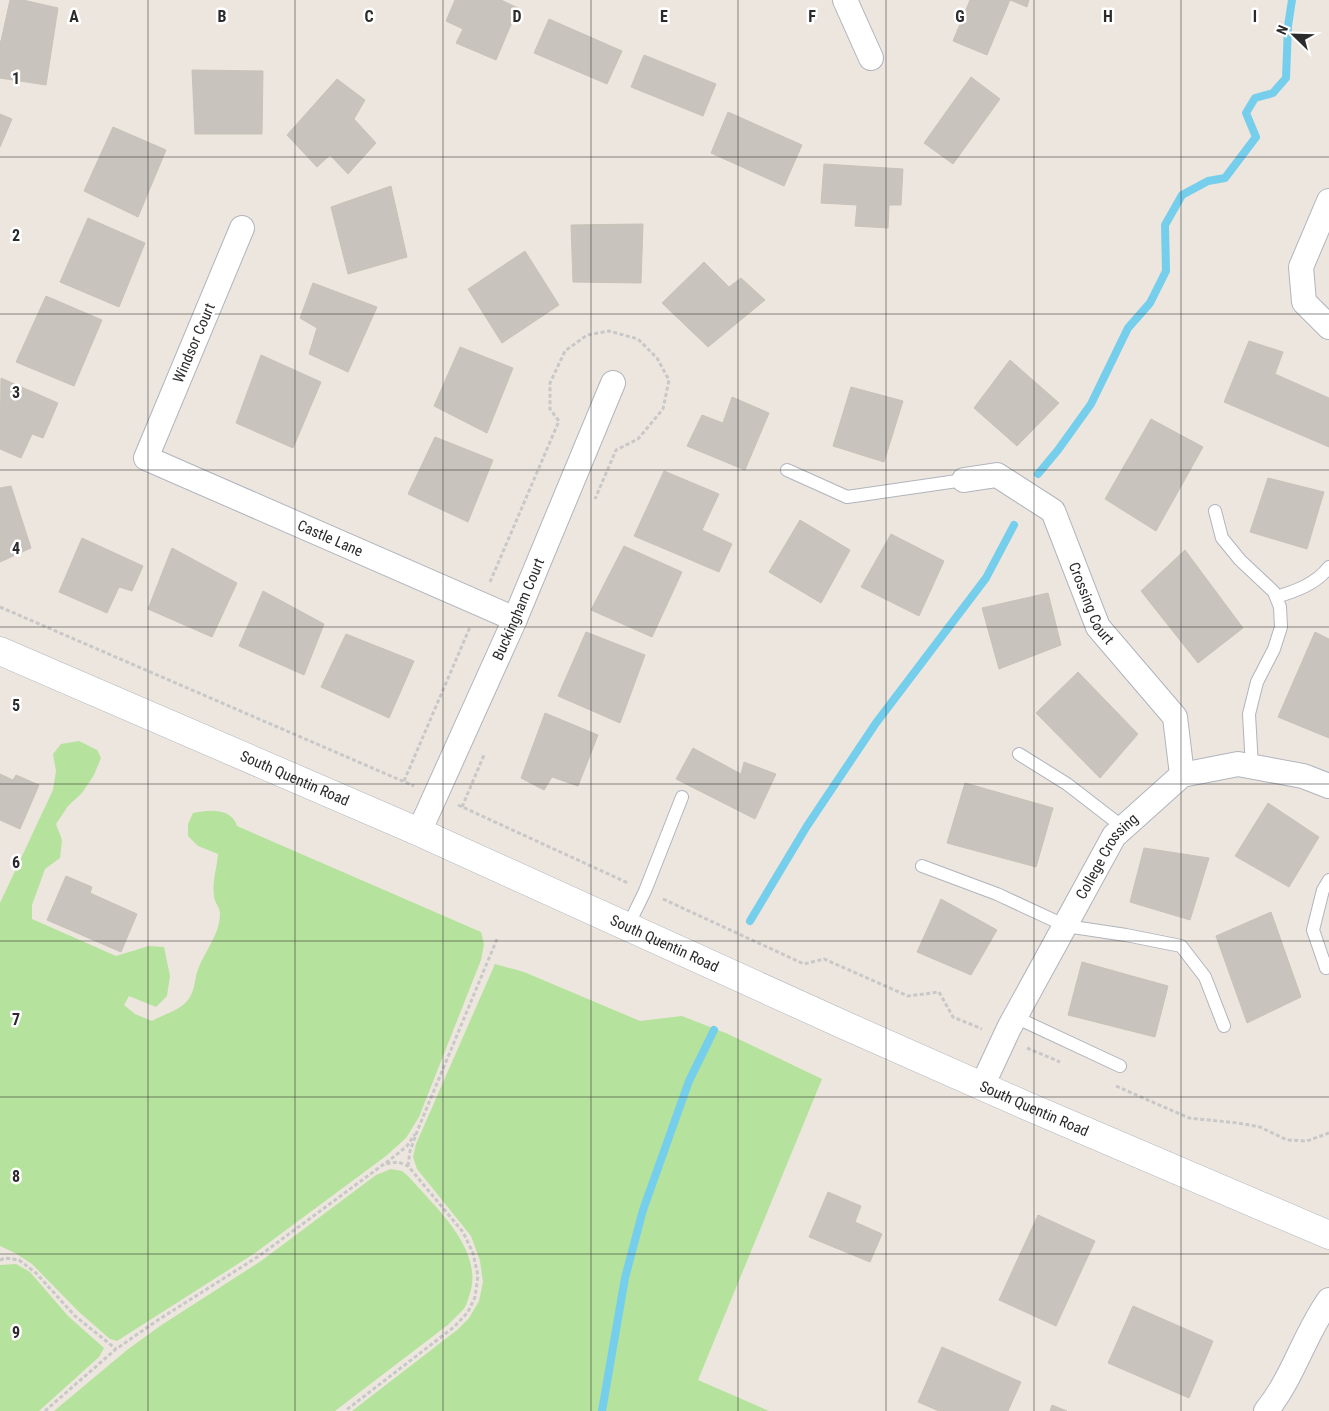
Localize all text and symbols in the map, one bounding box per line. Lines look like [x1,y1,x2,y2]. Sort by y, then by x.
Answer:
text: A [69,7,79,26]
text: B [218,7,227,26]
text: C [364,7,374,26]
text: D [512,7,522,26]
text: E [660,7,668,26]
text: F [808,7,816,26]
text: G [955,7,965,26]
text: H [1103,7,1113,26]
text: I [1253,7,1257,26]
north arrow [1269,10,1319,60]
text: N [1273,23,1291,37]
text: 1 [12,69,20,88]
text: 2 [12,226,20,245]
street label: Windsor Court [169,301,219,385]
text: 3 [12,383,20,402]
street label: Castle Lane [295,516,365,560]
text: 4 [12,539,20,558]
street label: Buckingham Court [489,556,548,663]
street label: Crossing Court [1065,560,1118,648]
text: 5 [12,696,20,715]
street label: South Quentin Road [237,747,352,810]
street label: College Crossing [1072,810,1142,903]
text: 6 [12,853,20,872]
street label: South Quentin Road [607,911,721,976]
text: 7 [12,1010,20,1029]
street label: South Quentin Road [977,1077,1091,1140]
text: 8 [12,1167,20,1186]
text: 9 [12,1323,20,1342]

